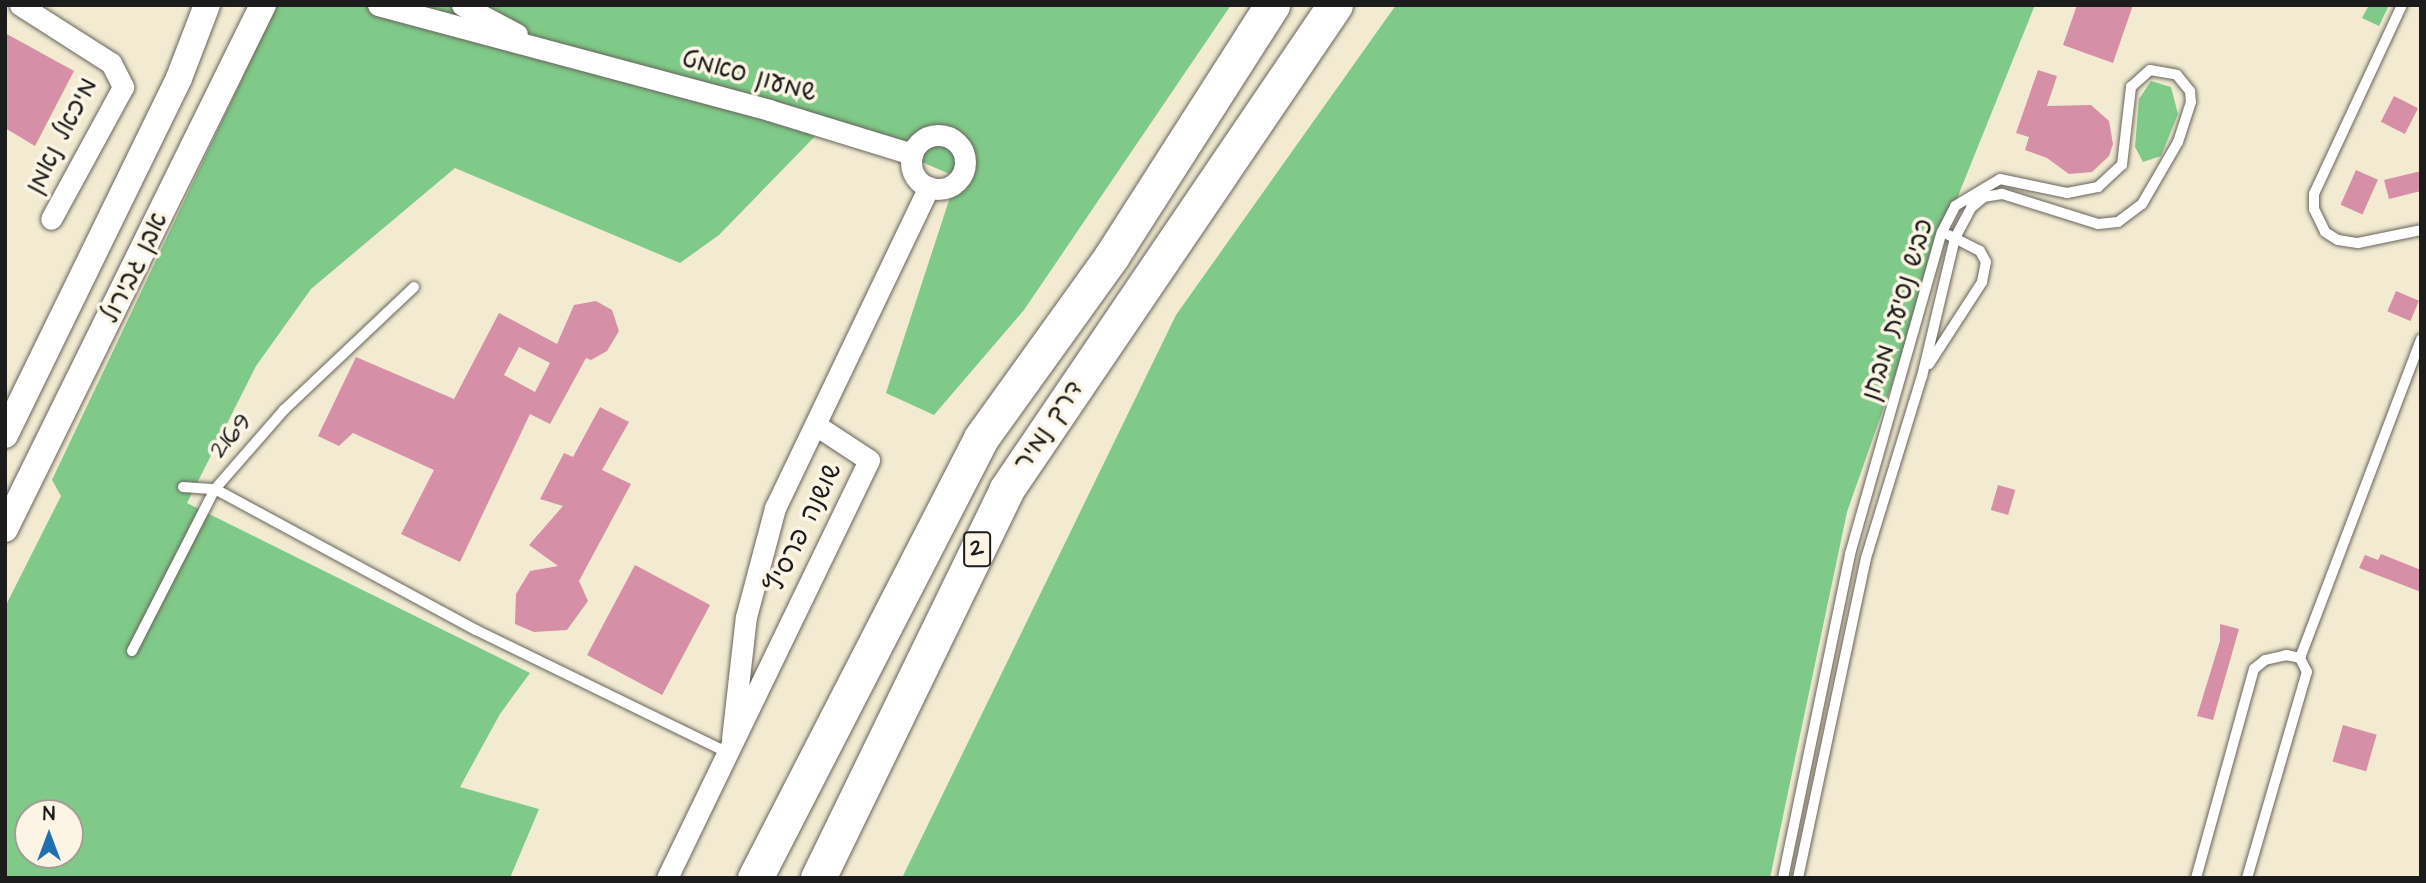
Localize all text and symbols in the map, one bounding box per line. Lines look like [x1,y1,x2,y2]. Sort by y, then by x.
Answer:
street label: שמעון סאמט [678,43,820,109]
street label: מיכאל נאמן [19,73,105,199]
street label: אבן גבירול [95,208,175,328]
street label: כביש נסיעת מבחן [1856,215,1940,405]
street label: דרך נמיר [1007,375,1091,477]
street label: 2169 [203,407,259,465]
street label: שושנה פרסיץ [759,458,849,598]
road number: 2 [963,528,991,570]
north arrow [14,799,84,869]
text: N [43,801,55,828]

